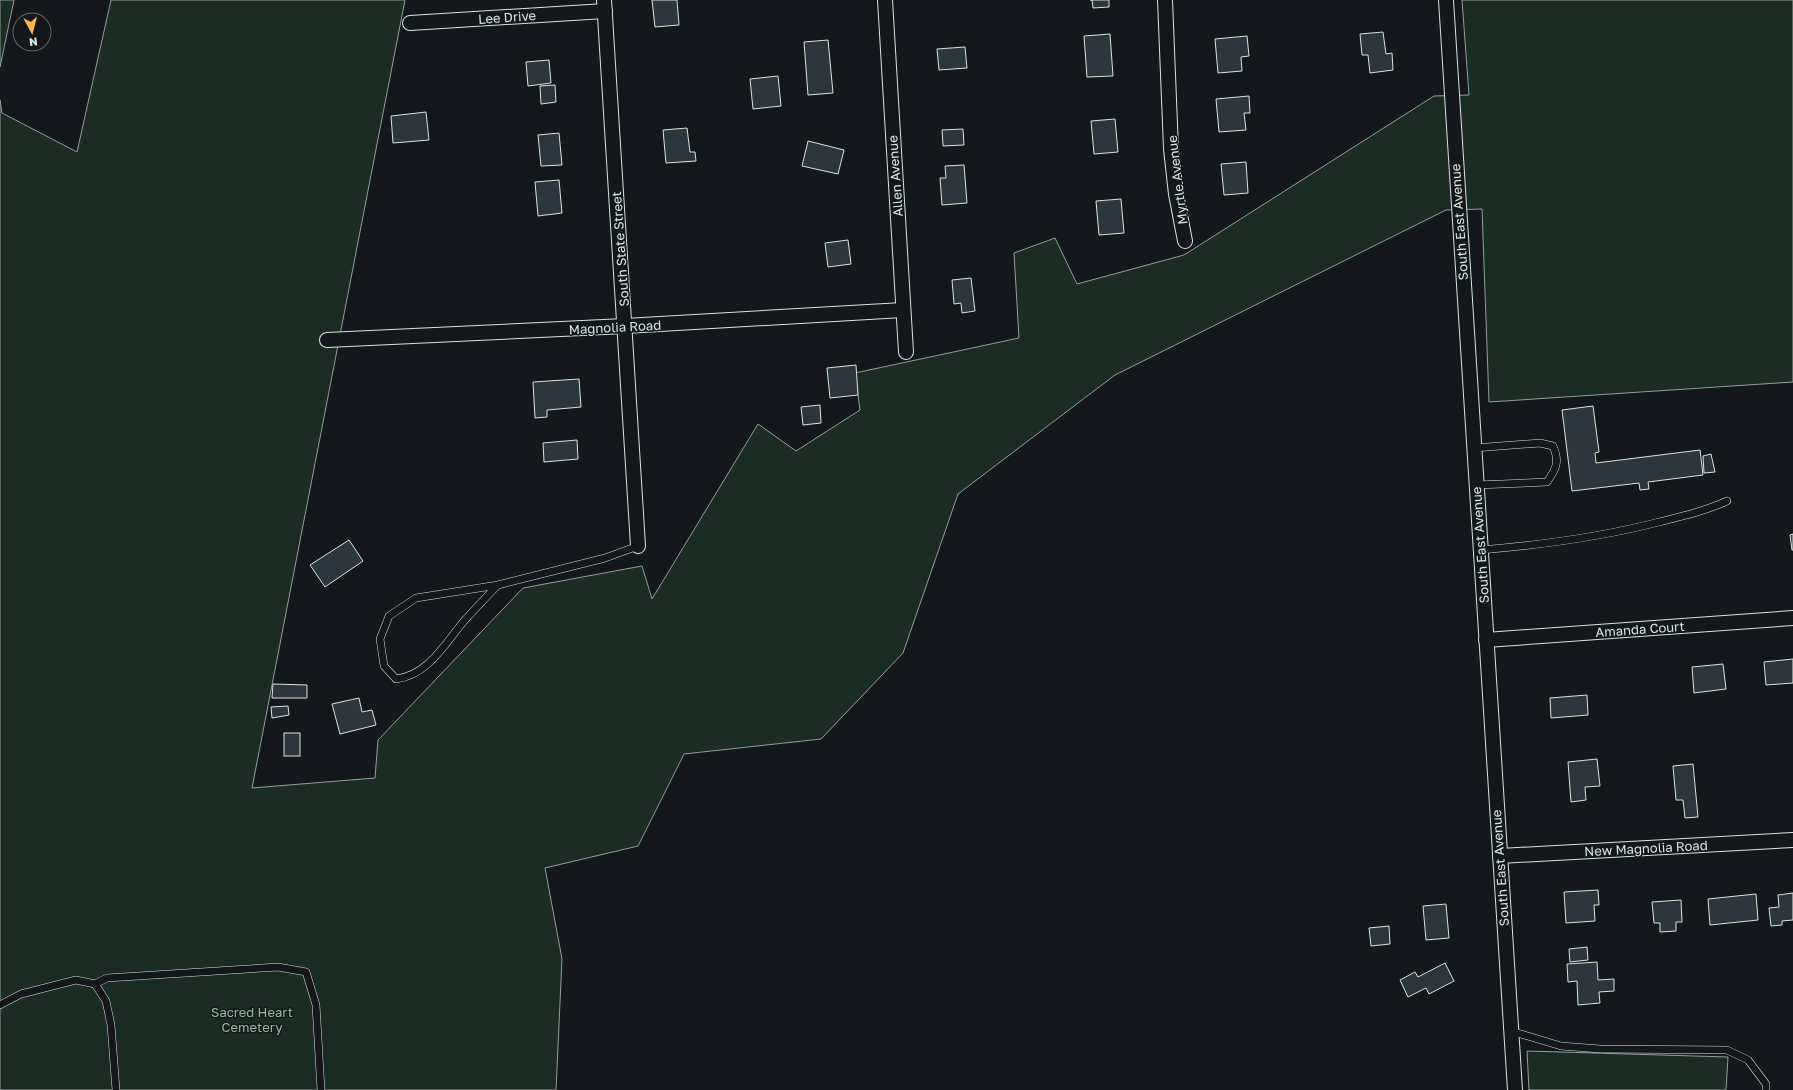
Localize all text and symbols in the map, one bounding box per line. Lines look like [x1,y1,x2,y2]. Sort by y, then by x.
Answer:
street label: Lee Drive [478,7,536,27]
north arrow [12,12,52,52]
text: N [28,35,38,49]
street label: Allen Avenue [884,135,906,217]
street label: Myrtle Avenue [1164,135,1190,225]
street label: South East Avenue [1447,163,1471,281]
street label: South State Street [608,191,632,307]
street label: Magnolia Road [568,317,662,337]
street label: South East Avenue [1468,486,1492,604]
street label: Amanda Court [1595,618,1685,640]
street label: South East Avenue [1488,809,1512,927]
street label: New Magnolia Road [1584,837,1708,859]
park label: Sacred Heart Cemetery [211,1004,293,1035]

